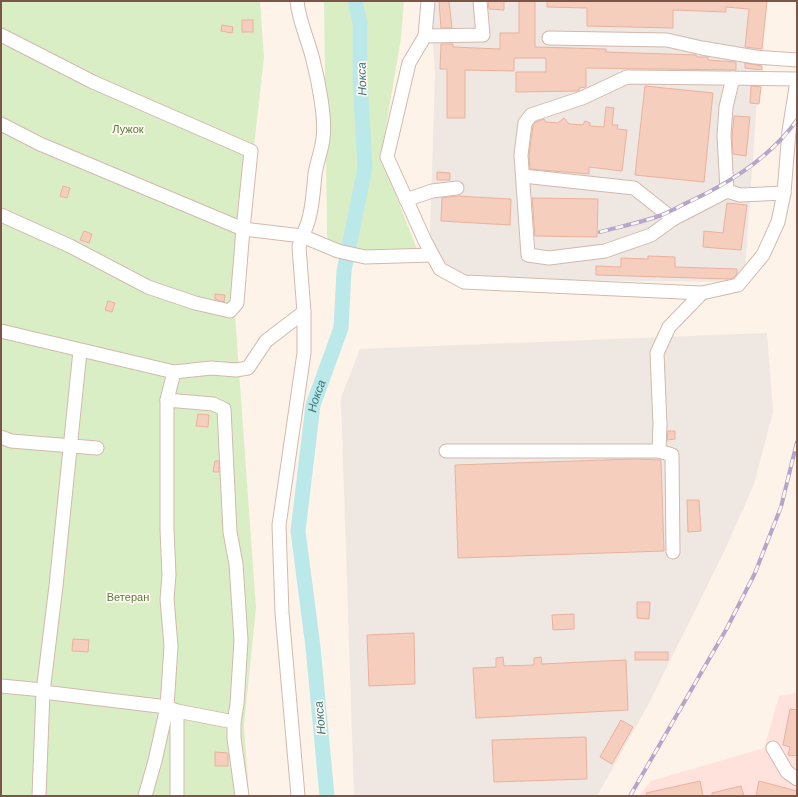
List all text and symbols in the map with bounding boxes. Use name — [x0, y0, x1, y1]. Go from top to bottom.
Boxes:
water label: Нокса — [354, 62, 370, 96]
park label: Лужок — [112, 123, 144, 136]
water label: Нокса — [305, 378, 329, 413]
park label: Ветеран — [107, 591, 149, 604]
water label: Нокса — [312, 700, 328, 735]

